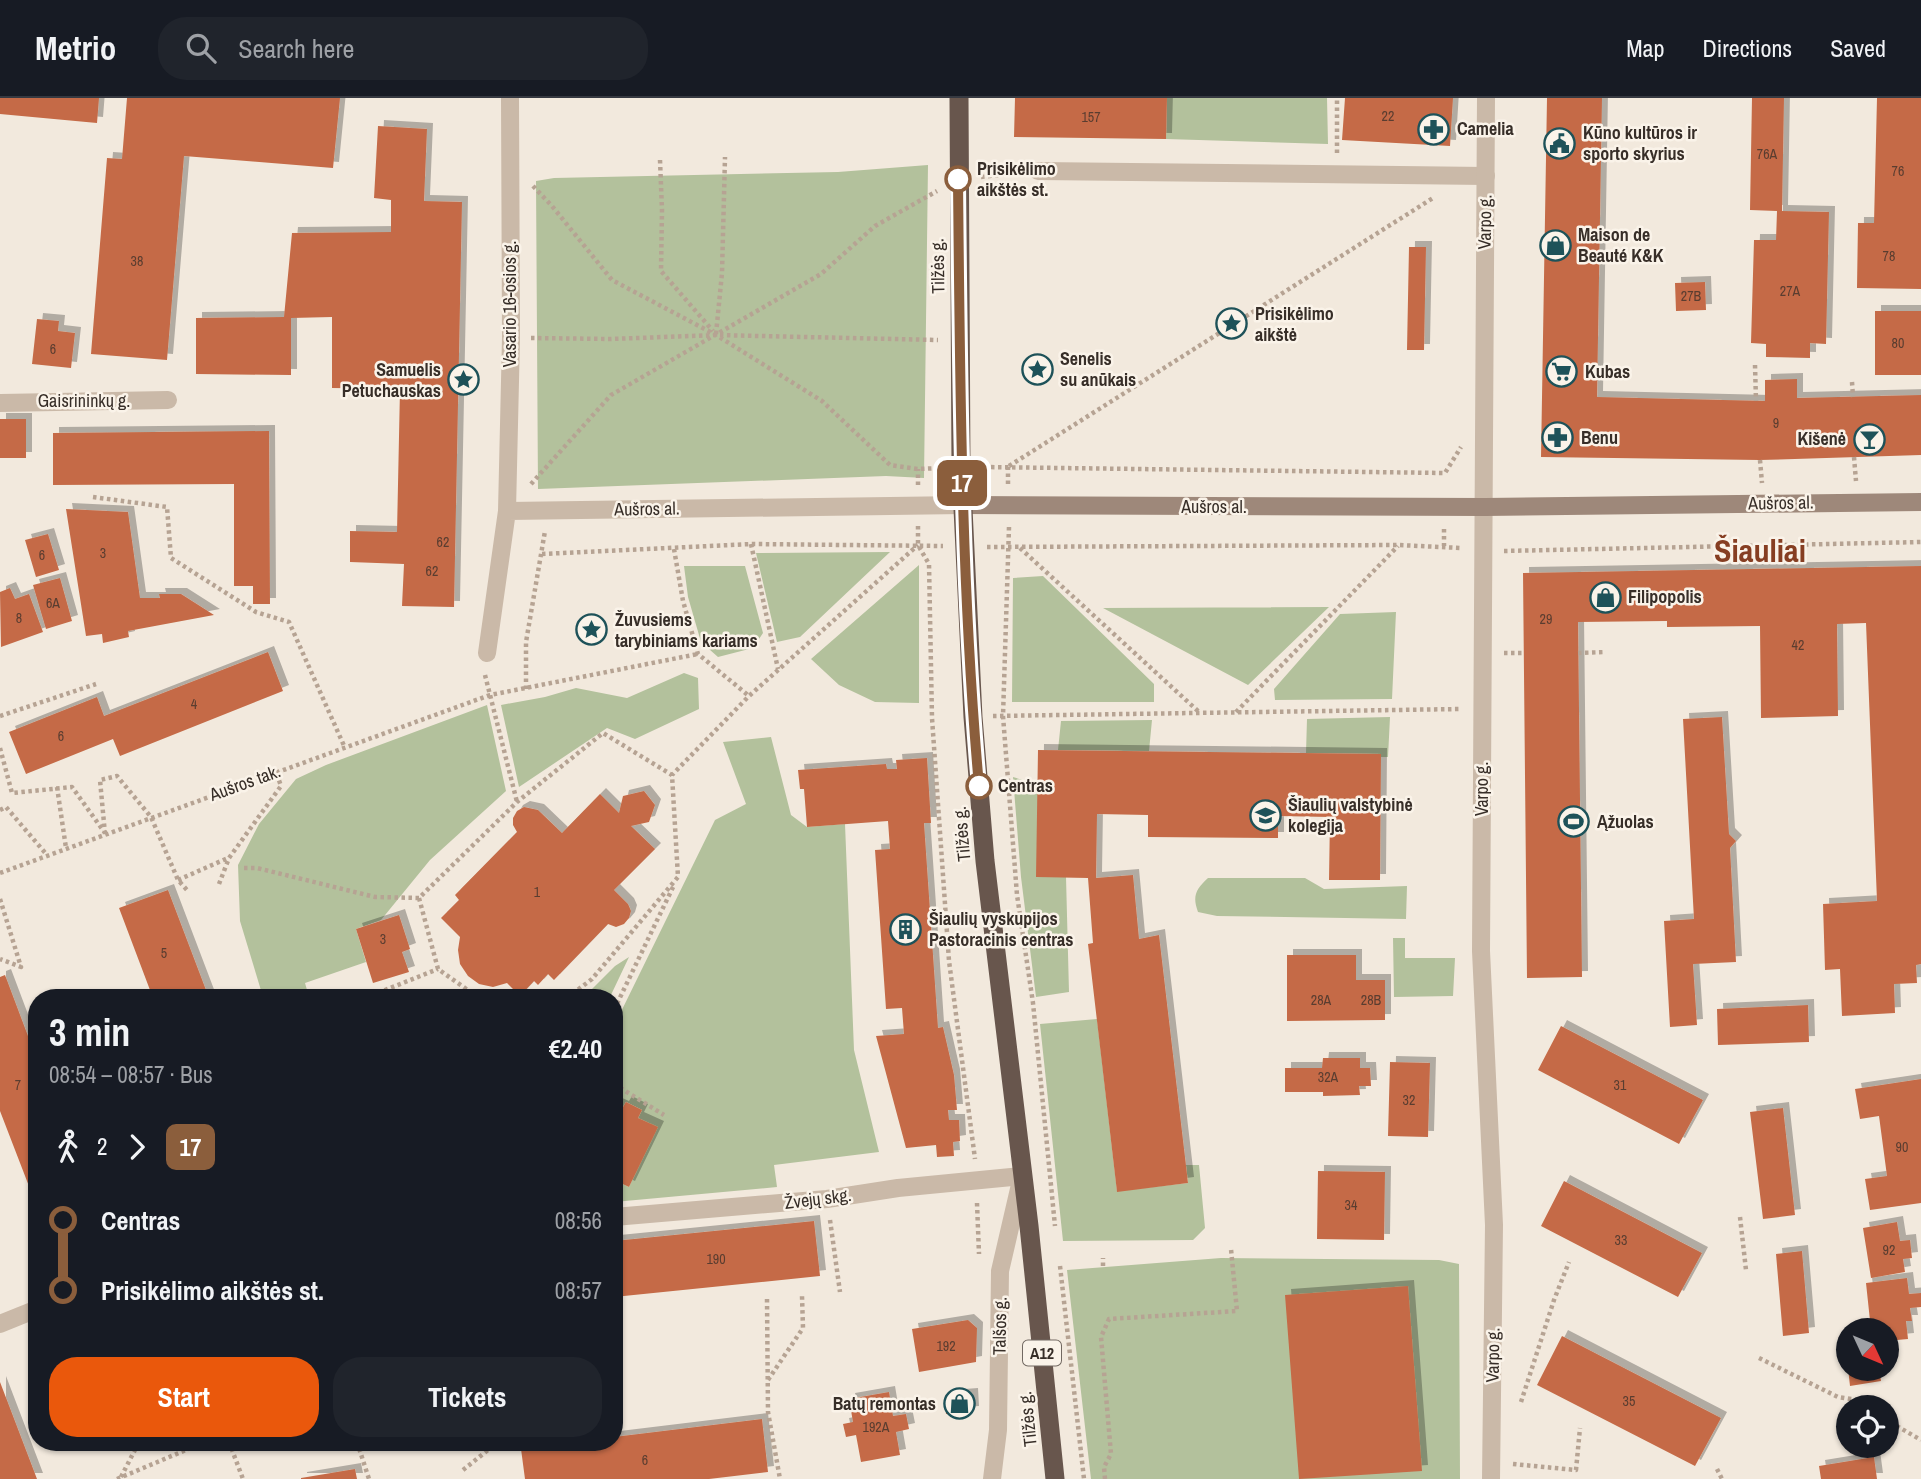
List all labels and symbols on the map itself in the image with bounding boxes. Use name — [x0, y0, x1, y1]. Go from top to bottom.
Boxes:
house number: 22 — [1382, 107, 1394, 125]
house number: 157 — [1081, 108, 1101, 126]
pharmacy icon: Camelia — [1417, 112, 1451, 146]
place label: Camelia — [1457, 116, 1514, 141]
place label: Kūno kultūros ir sporto skyrius — [1583, 120, 1697, 166]
public building icon: Kūno kultūros ir sporto skyrius — [1543, 126, 1577, 160]
house number: 76A — [1757, 145, 1778, 163]
place label: Prisikėlimo aikštės st. — [977, 156, 1056, 202]
house number: 76 — [1892, 162, 1904, 180]
marker: Prisikėlimo aikštės st. — [945, 166, 971, 192]
street label: Varpo g. — [1472, 194, 1497, 250]
place label: Maison de Beauté K&K — [1578, 222, 1664, 268]
shop icon: Maison de Beauté K&K — [1538, 228, 1572, 262]
street label: Tilžės g. — [925, 238, 950, 294]
street label: Vasario 16-osios g. — [497, 241, 522, 367]
house number: 78 — [1883, 247, 1895, 265]
house number: 38 — [131, 252, 143, 270]
house number: 27A — [1780, 282, 1801, 300]
house number: 27B — [1681, 287, 1702, 305]
place label: Prisikėlimo aikštė — [1255, 301, 1334, 347]
place icon: Prisikėlimo aikštė — [1215, 307, 1249, 341]
house number: 80 — [1892, 334, 1904, 352]
house number: 6 — [50, 340, 56, 358]
place label: Senelis su anūkais — [1060, 346, 1136, 392]
place icon: Senelis su anūkais — [1020, 352, 1054, 386]
supermarket icon: Kubas — [1545, 355, 1579, 389]
place label: Samuelis Petuchauskas — [342, 357, 441, 403]
place label: Kubas — [1585, 359, 1630, 384]
place icon: Samuelis Petuchauskas — [447, 363, 481, 397]
street label: Gaisrininkų g. — [38, 388, 130, 413]
house number: 9 — [1773, 414, 1779, 432]
pharmacy icon: Benu — [1541, 421, 1575, 455]
bar icon: Kišenė — [1852, 422, 1886, 456]
place label: Benu — [1581, 425, 1618, 450]
place label: Kišenė — [1798, 426, 1846, 451]
line badge: 17 — [930, 460, 993, 506]
street label: Aušros al. — [1747, 489, 1814, 516]
street label: Aušros al. — [1180, 494, 1247, 519]
street label: Aušros al. — [613, 495, 680, 522]
district label: Šiauliai — [1714, 529, 1806, 572]
house number: 62 — [437, 533, 449, 551]
house number: 3 — [100, 544, 106, 562]
house number: 6 — [39, 546, 45, 564]
house number: 62 — [426, 562, 438, 580]
shop icon: Filipopolis — [1588, 580, 1622, 614]
place label: Filipopolis — [1628, 584, 1702, 609]
house number: 6A — [46, 594, 60, 612]
place label: Žuvusiems tarybiniams kariams — [615, 607, 758, 653]
house number: 8 — [16, 609, 22, 627]
house number: 29 — [1540, 610, 1552, 628]
place icon: Žuvusiems tarybiniams kariams — [575, 613, 609, 647]
house number: 42 — [1792, 636, 1804, 654]
house number: 4 — [191, 695, 198, 713]
house number: 6 — [58, 727, 64, 745]
street label: Aušros tak. — [205, 758, 284, 807]
street label: Varpo g. — [1469, 762, 1494, 816]
marker: Centras — [966, 773, 992, 799]
place label: Centras — [998, 773, 1053, 798]
place label: Šiaulių valstybinė kolegija — [1288, 792, 1413, 838]
school or university icon: Šiaulių valstybinė kolegija — [1248, 798, 1282, 832]
street label: Tilžės g. — [947, 805, 976, 863]
sports icon: Ąžuolas — [1557, 805, 1591, 839]
place label: Ąžuolas — [1597, 809, 1654, 834]
house number: 1 — [534, 883, 541, 901]
place label: Šiaulių vyskupijos Pastoracinis centras — [929, 906, 1073, 952]
building icon: Šiaulių vyskupijos Pastoracinis centras — [889, 912, 923, 946]
house number: 3 — [380, 930, 386, 948]
house number: 5 — [161, 944, 167, 962]
house number: 28A — [1311, 991, 1332, 1009]
house number: 28B — [1361, 991, 1382, 1009]
house number: 32A — [1318, 1068, 1339, 1086]
house number: 7 — [15, 1076, 21, 1094]
house number: 31 — [1614, 1076, 1627, 1094]
house number: 32 — [1403, 1091, 1415, 1109]
house number: 90 — [1896, 1138, 1908, 1156]
street label: Žvejų skg. — [783, 1182, 853, 1215]
house number: 34 — [1345, 1196, 1358, 1214]
house number: 33 — [1615, 1231, 1627, 1249]
house number: 92 — [1883, 1241, 1895, 1259]
house number: 190 — [706, 1250, 726, 1268]
street label: Talšos g. — [986, 1297, 1013, 1355]
north arrow — [1836, 1318, 1899, 1381]
street label: Varpo g. — [1480, 1327, 1505, 1383]
house number: 192 — [936, 1337, 956, 1355]
road number: A12 — [1023, 1340, 1061, 1366]
shop icon: Batų remontas — [942, 1387, 976, 1421]
street label: Tilžės g. — [1012, 1390, 1043, 1448]
place label: Batų remontas — [833, 1391, 936, 1416]
house number: 35 — [1623, 1392, 1635, 1410]
house number: 192A — [863, 1418, 890, 1436]
house number: 6 — [642, 1451, 648, 1469]

